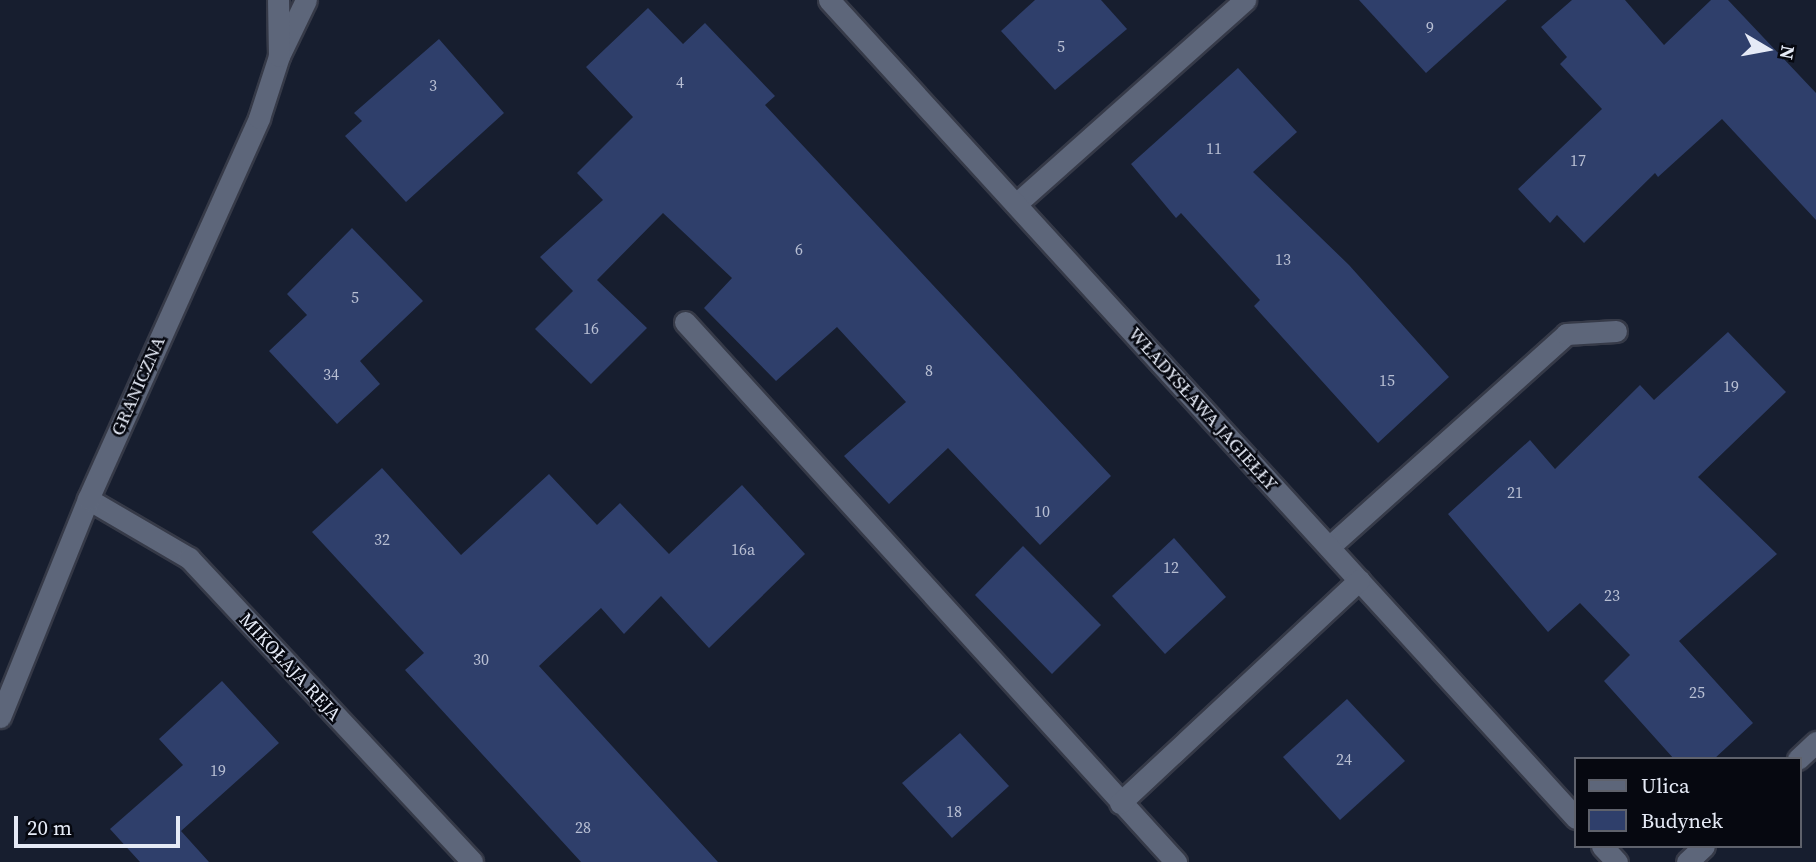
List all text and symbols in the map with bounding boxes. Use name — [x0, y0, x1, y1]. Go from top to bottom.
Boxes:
north arrow — [1732, 14, 1802, 84]
house number: 9 — [1426, 17, 1434, 37]
house number: 5 — [1057, 36, 1065, 56]
text: N — [1774, 44, 1802, 62]
house number: 4 — [676, 72, 684, 92]
house number: 3 — [429, 75, 437, 95]
house number: 11 — [1206, 138, 1222, 158]
house number: 17 — [1570, 150, 1586, 170]
house number: 6 — [795, 239, 803, 259]
house number: 13 — [1275, 249, 1291, 269]
house number: 5 — [351, 287, 359, 307]
house number: 16 — [583, 318, 599, 338]
street label: WŁADYSŁAWA JAGIEŁŁY — [1124, 323, 1282, 495]
street label: GRANICZNA — [106, 333, 170, 439]
house number: 8 — [925, 360, 933, 380]
house number: 34 — [323, 364, 339, 384]
house number: 15 — [1379, 370, 1395, 390]
house number: 19 — [1723, 376, 1739, 396]
house number: 21 — [1507, 482, 1523, 502]
house number: 10 — [1034, 501, 1050, 521]
house number: 32 — [374, 529, 390, 549]
house number: 16a — [731, 539, 755, 559]
house number: 12 — [1163, 557, 1179, 577]
house number: 23 — [1604, 585, 1620, 605]
street label: MIKOŁAJA REJA — [234, 608, 346, 726]
house number: 30 — [473, 649, 489, 669]
house number: 25 — [1689, 682, 1705, 702]
house number: 24 — [1336, 749, 1352, 769]
legend — [1574, 757, 1802, 848]
house number: 19 — [210, 760, 226, 780]
text: Ulica — [1641, 771, 1690, 800]
house number: 18 — [946, 801, 962, 821]
scale bar — [18, 802, 184, 846]
text: Budynek — [1641, 806, 1723, 835]
text: 20 m — [27, 813, 72, 842]
house number: 28 — [575, 817, 591, 837]

